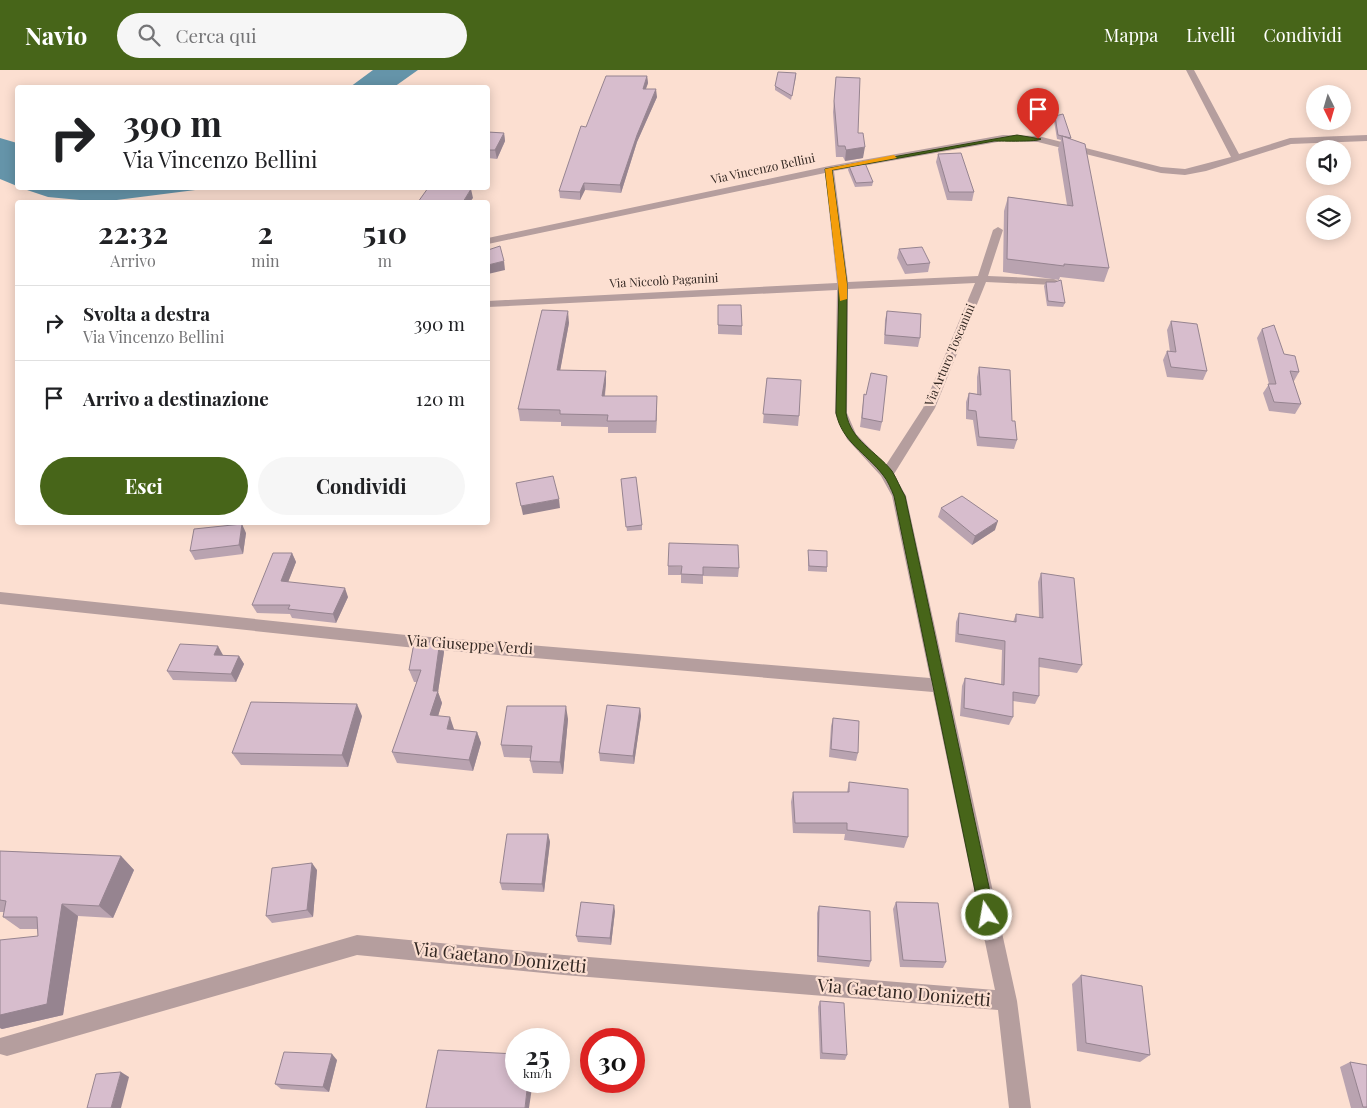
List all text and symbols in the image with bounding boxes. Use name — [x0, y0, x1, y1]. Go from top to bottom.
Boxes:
search box — [117, 13, 467, 58]
text: Navio — [25, 19, 87, 51]
icon: search — [135, 21, 163, 49]
text: Cerca qui — [175, 22, 257, 48]
text: Mappa — [1104, 23, 1158, 47]
text: Livelli — [1186, 23, 1235, 47]
text: Condividi — [1263, 23, 1342, 47]
north arrow — [1306, 85, 1351, 130]
map controls — [1306, 85, 1351, 240]
pin — [1017, 88, 1059, 139]
icon: arrive — [1024, 95, 1052, 123]
text: 390 m — [123, 99, 222, 146]
icon: right — [40, 105, 105, 170]
button: sound — [1306, 140, 1351, 185]
text: Via Vincenzo Bellini — [123, 144, 317, 174]
street label: Via Vincenzo Bellini — [708, 149, 817, 187]
button: layers — [1306, 195, 1351, 240]
text: 22:32 — [98, 212, 168, 252]
text: 2 — [258, 212, 273, 252]
text: 510 — [363, 212, 407, 252]
text: Arrivo — [110, 250, 156, 271]
text: min — [251, 250, 280, 271]
text: m — [378, 250, 392, 271]
street label: Via Niccolò Paganini — [608, 269, 719, 291]
text: Svolta a destra — [83, 300, 210, 326]
street label: Via Arturo Toscanini — [920, 301, 978, 409]
icon: right — [40, 309, 68, 337]
text: 390 m — [414, 310, 465, 336]
text: Via Vincenzo Bellini — [83, 326, 224, 347]
icon: arrive — [40, 384, 68, 412]
text: Arrivo a destinazione — [83, 385, 269, 411]
text: 120 m — [416, 385, 465, 411]
button: Esci — [40, 457, 248, 515]
button: Condividi — [258, 457, 465, 515]
street label: Via Giuseppe Verdi — [405, 630, 534, 658]
position arrow — [960, 888, 1012, 940]
street label: Via Gaetano Donizetti — [411, 936, 588, 978]
street label: Via Gaetano Donizetti — [815, 972, 992, 1012]
speed limit sign: 30 — [580, 1028, 645, 1093]
text: 25 — [525, 1038, 550, 1071]
text: km/h — [523, 1065, 552, 1081]

